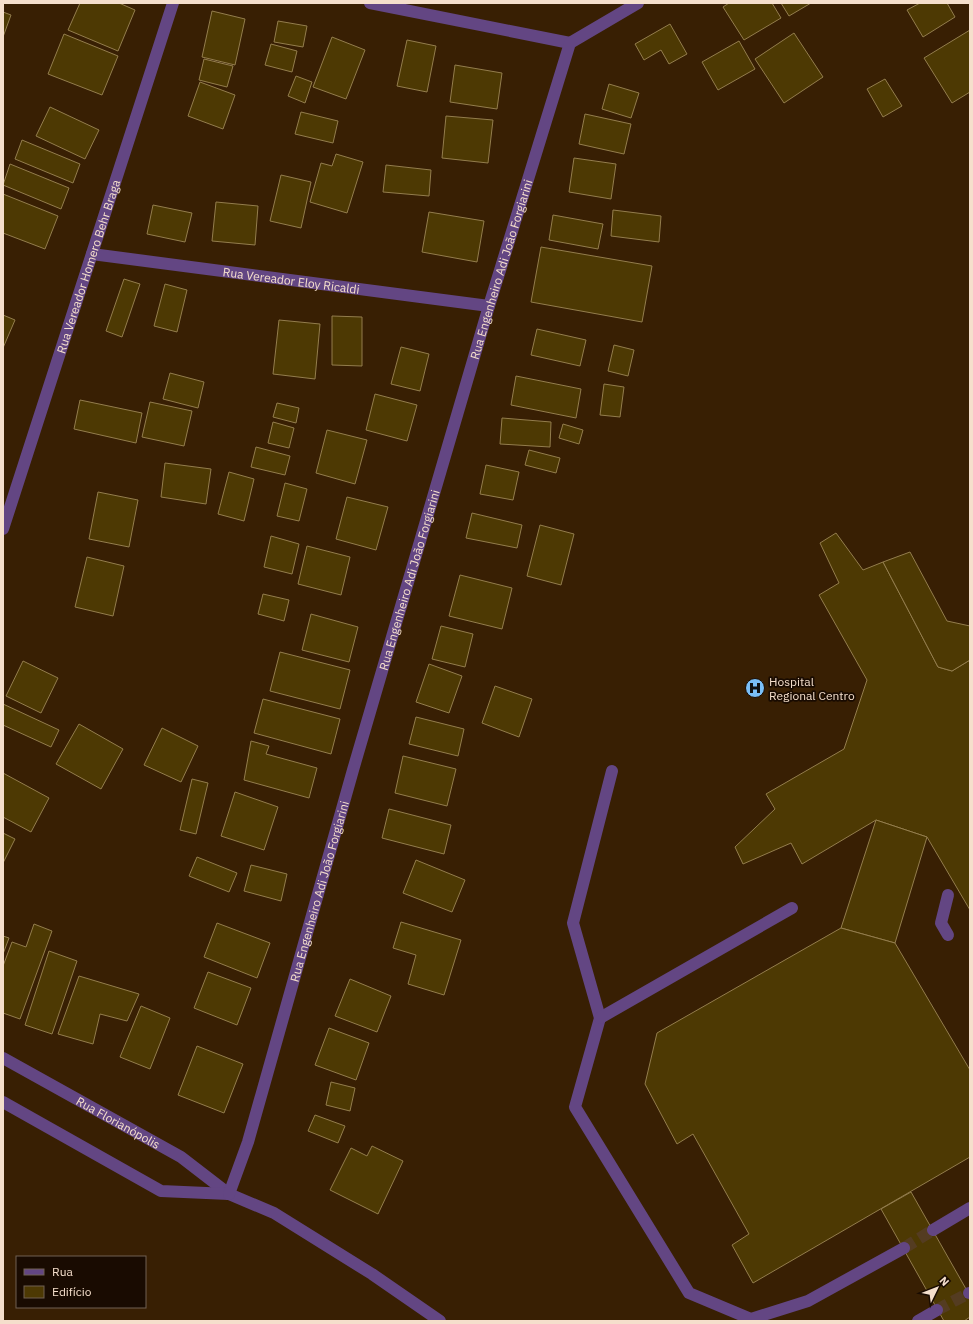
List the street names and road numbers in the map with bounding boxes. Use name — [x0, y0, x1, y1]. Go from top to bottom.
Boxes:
street label: Rua Vereador Homero Behr Braga — [53, 177, 123, 355]
street label: Rua Engenheiro Adi João Forgiarini — [466, 177, 535, 361]
street label: Rua Vereador Eloy Ricaldi — [222, 264, 361, 296]
street label: Rua Engenheiro Adi João Forgiarini — [375, 488, 442, 672]
street label: Rua Engenheiro Adi João Forgiarini — [286, 799, 351, 983]
street label: Rua Florianópolis — [74, 1093, 163, 1152]

